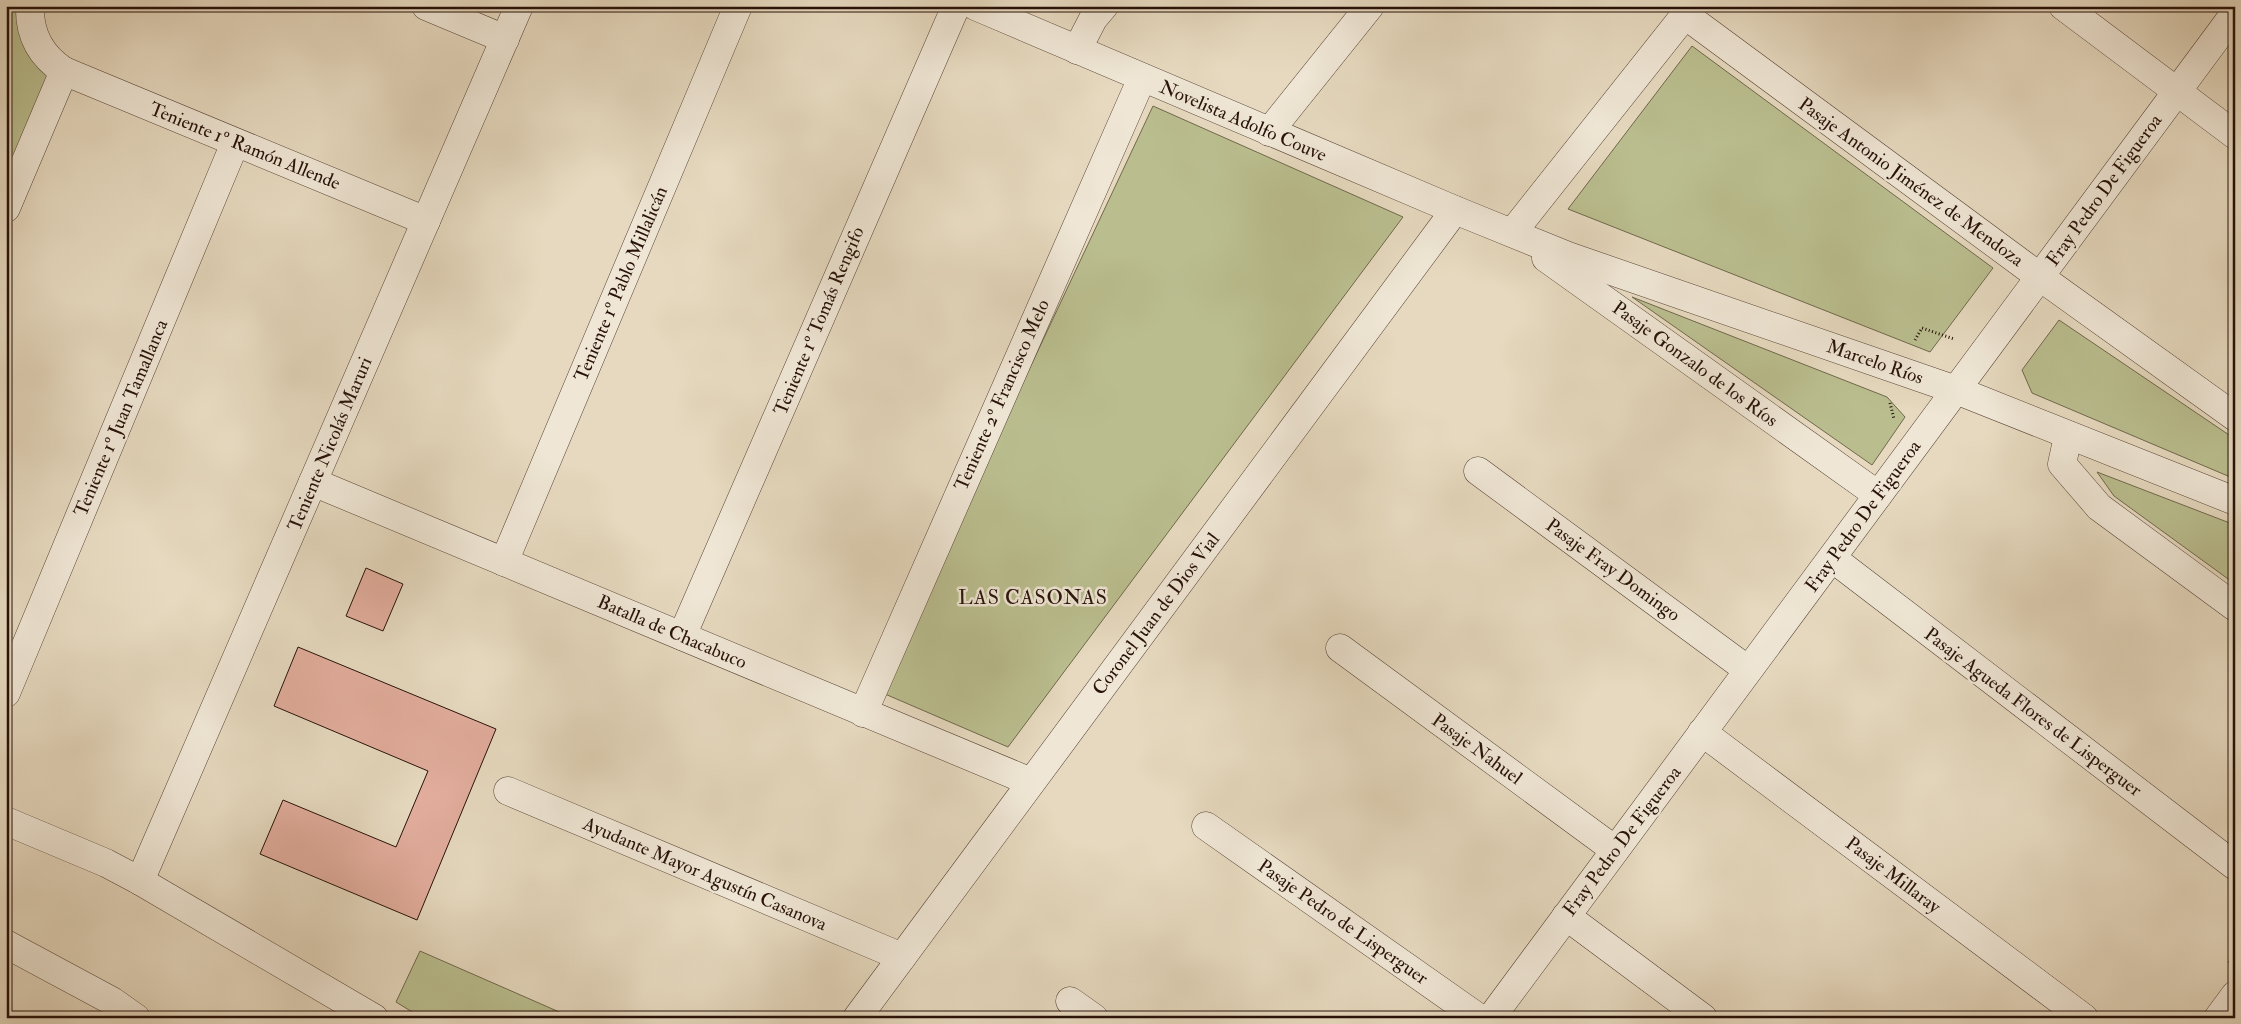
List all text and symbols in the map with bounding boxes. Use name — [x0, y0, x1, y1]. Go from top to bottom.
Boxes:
street label: Novelista Adolfo Couve — [1156, 75, 1330, 167]
street label: Pasaje Antonio Jiménez de Mendoza — [1794, 92, 2029, 272]
street label: Teniente 1º Ramón Allende — [146, 97, 344, 195]
street label: Fray Pedro De Figueroa — [2041, 109, 2167, 271]
street label: Teniente 1º Pablo Millalicán — [569, 183, 673, 385]
street label: Teniente 1º Tomás Rengifo — [768, 223, 870, 419]
street label: Teniente 2º Francisco Melo — [949, 296, 1055, 494]
street label: Pasaje Gonzalo de los Ríos — [1607, 296, 1783, 432]
street label: Teniente 1º Juan Tamallanca — [69, 316, 174, 520]
street label: Marcelo Ríos — [1823, 334, 1927, 390]
street label: Teniente Nicolás Maruri — [282, 353, 378, 535]
street label: Fray Pedro De Figueroa — [1800, 435, 1926, 597]
street label: Pasaje Fray Domingo — [1541, 513, 1685, 627]
street label: Coronel Juan de Dios Vial — [1087, 528, 1225, 700]
district label: LAS CASONAS — [958, 585, 1108, 610]
street label: Batalla de Chacabuco — [594, 590, 750, 674]
street label: Pasaje Agueda Flores de Lisperguer — [1919, 622, 2147, 803]
street label: Pasaje Nahuel — [1427, 708, 1527, 790]
street label: Fray Pedro De Figueroa — [1558, 761, 1686, 921]
street label: Ayudante Mayor Agustín Casanova — [578, 811, 831, 936]
street label: Pasaje Millaray — [1841, 831, 1946, 919]
street label: Pasaje Pedro de Lisperguer — [1253, 854, 1433, 991]

